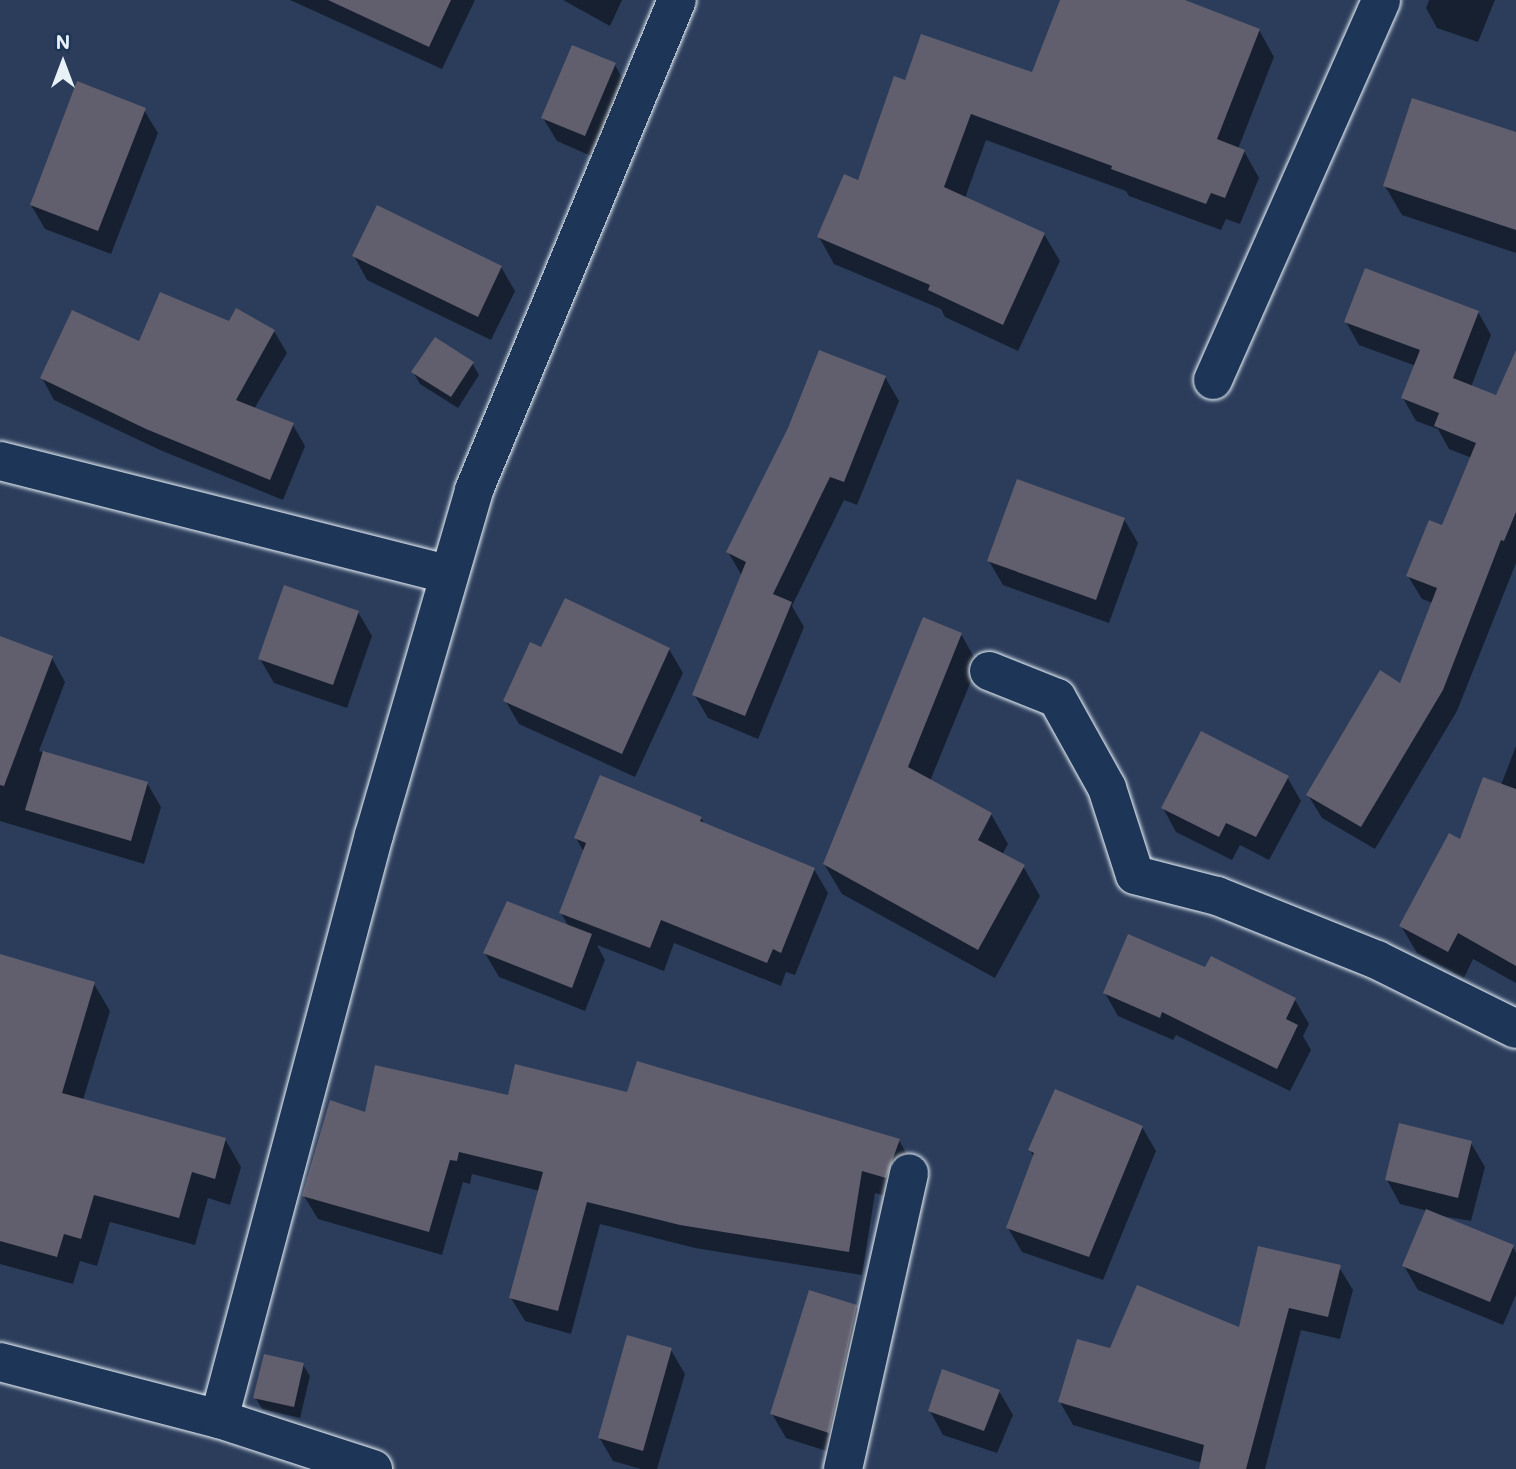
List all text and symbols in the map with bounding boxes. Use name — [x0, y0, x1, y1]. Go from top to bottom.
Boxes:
north arrow — [28, 28, 98, 98]
text: N — [56, 29, 70, 54]

